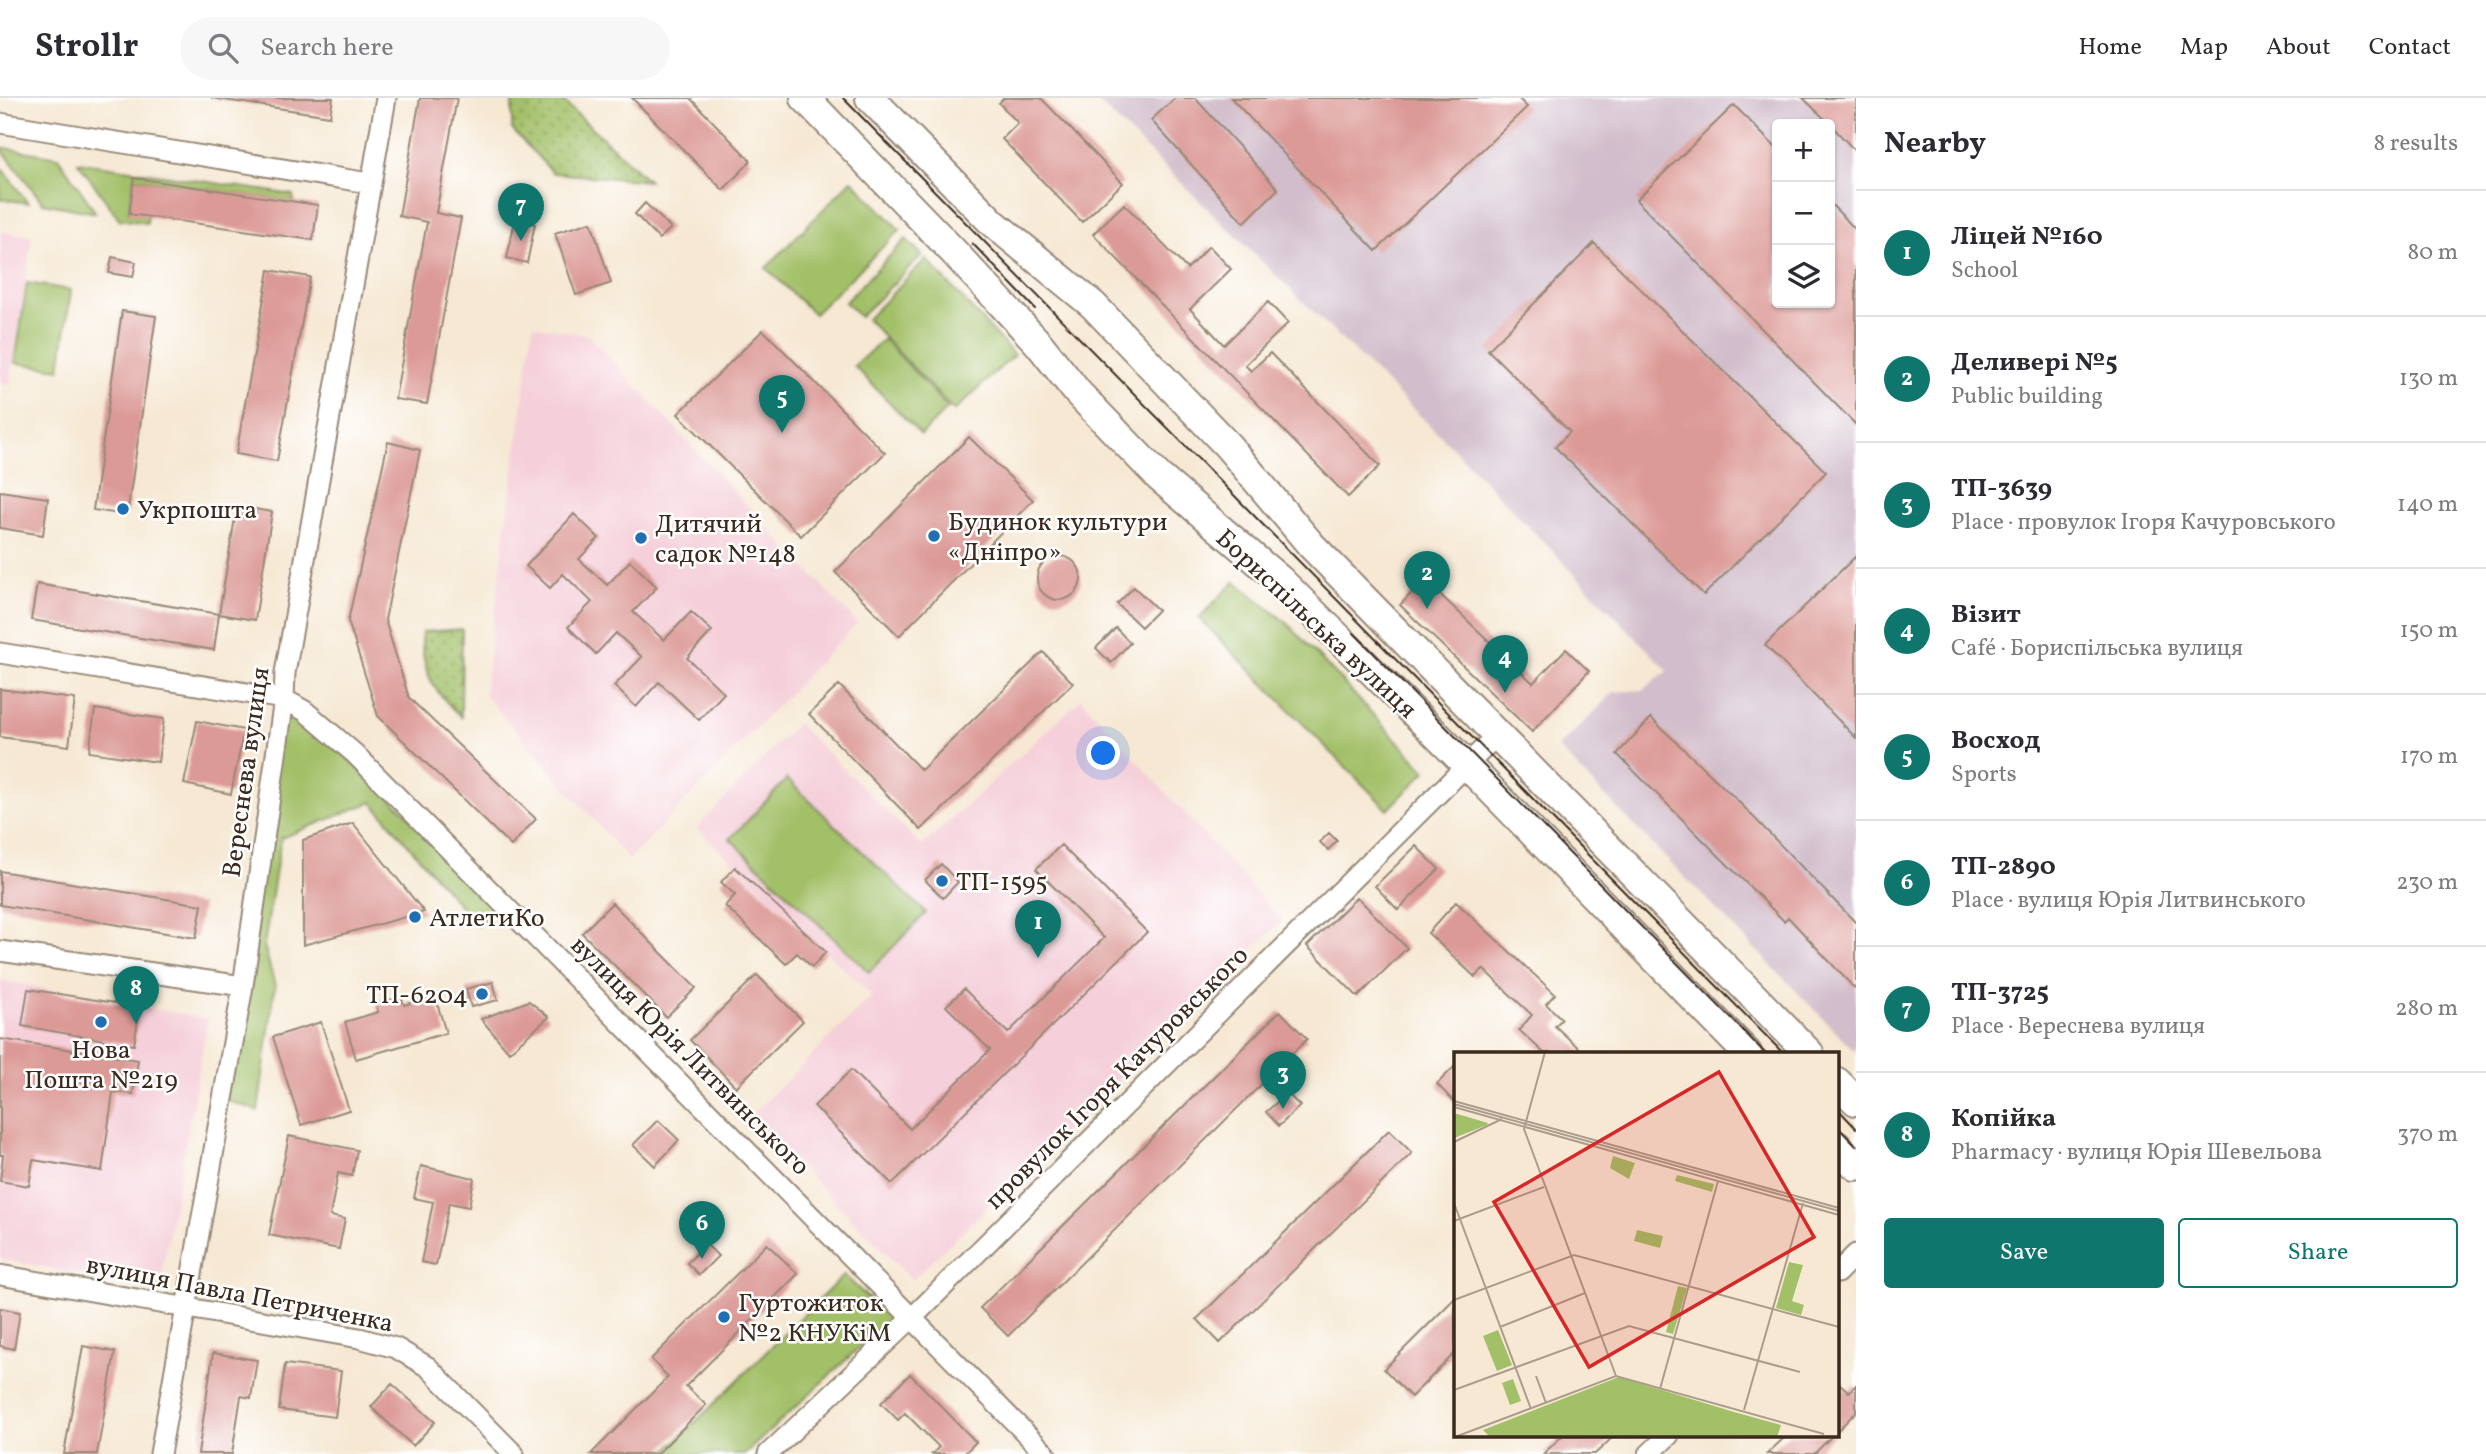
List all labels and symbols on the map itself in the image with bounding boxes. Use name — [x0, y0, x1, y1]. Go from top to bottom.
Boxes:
pin: 7 — [498, 183, 544, 241]
pin: 5 — [759, 375, 805, 433]
place label: Укрпошта — [137, 493, 257, 529]
marker: Укрпошта — [115, 501, 131, 517]
place label: Будинок культури «Дніпро» — [948, 505, 1168, 571]
place label: Дитячий садок №148 — [655, 507, 796, 573]
street label: Бориспільська вулиця — [1207, 521, 1424, 727]
marker: Будинок культури «Дніпро» — [926, 528, 942, 544]
marker: Дитячий садок №148 — [633, 530, 649, 546]
pin: 2 — [1404, 551, 1450, 609]
pin: 4 — [1482, 635, 1528, 693]
street label: Вереснева вулиця — [214, 665, 280, 880]
your location — [1086, 736, 1120, 770]
place label: ТП-1595 — [956, 865, 1048, 901]
marker: ТП-1595 — [934, 873, 950, 889]
pin: 1 — [1015, 900, 1061, 958]
place label: АтлетиКо — [429, 901, 545, 937]
marker: АтлетиКо — [407, 909, 423, 925]
street label: вулиця Юрія Литвинського — [562, 929, 817, 1184]
street label: провулок Ігоря Качуровського — [978, 939, 1257, 1218]
pin: 8 — [113, 966, 159, 1024]
place label: ТП-6204 — [366, 978, 468, 1014]
marker: ТП-6204 — [474, 986, 490, 1002]
marker: Нова Пошта №219 — [93, 1014, 109, 1030]
place label: Нова Пошта №219 — [24, 1033, 178, 1099]
pin: 3 — [1260, 1051, 1306, 1109]
inset map — [1454, 1052, 1839, 1436]
pin: 6 — [679, 1201, 725, 1259]
street label: вулиця Павла Петриченка — [83, 1248, 396, 1342]
place label: Гуртожиток №2 КНУКіМ — [738, 1286, 891, 1352]
marker: Гуртожиток №2 КНУКіМ — [716, 1309, 732, 1325]

